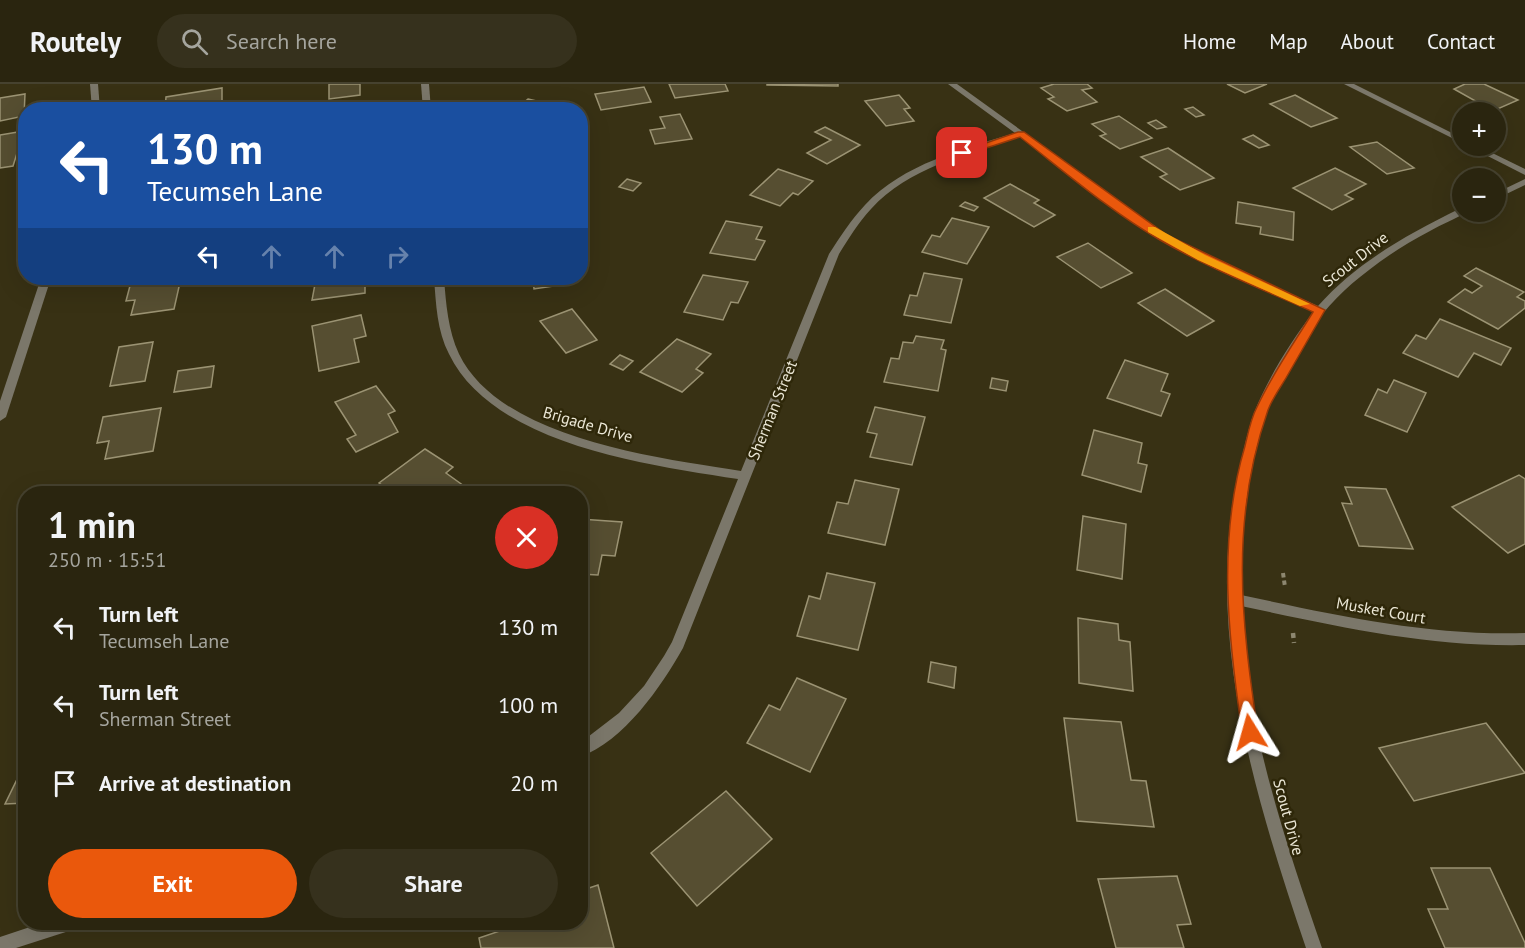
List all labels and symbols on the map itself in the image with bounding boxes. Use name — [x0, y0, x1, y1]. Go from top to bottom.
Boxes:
pin — [936, 127, 987, 178]
street label: Scout Drive — [1318, 227, 1392, 291]
street label: Sherman Street — [743, 357, 801, 463]
street label: Brigade Drive — [541, 402, 635, 446]
street label: Musket Court — [1335, 592, 1428, 628]
position arrow — [1218, 700, 1282, 764]
street label: Scout Drive — [1269, 777, 1309, 857]

